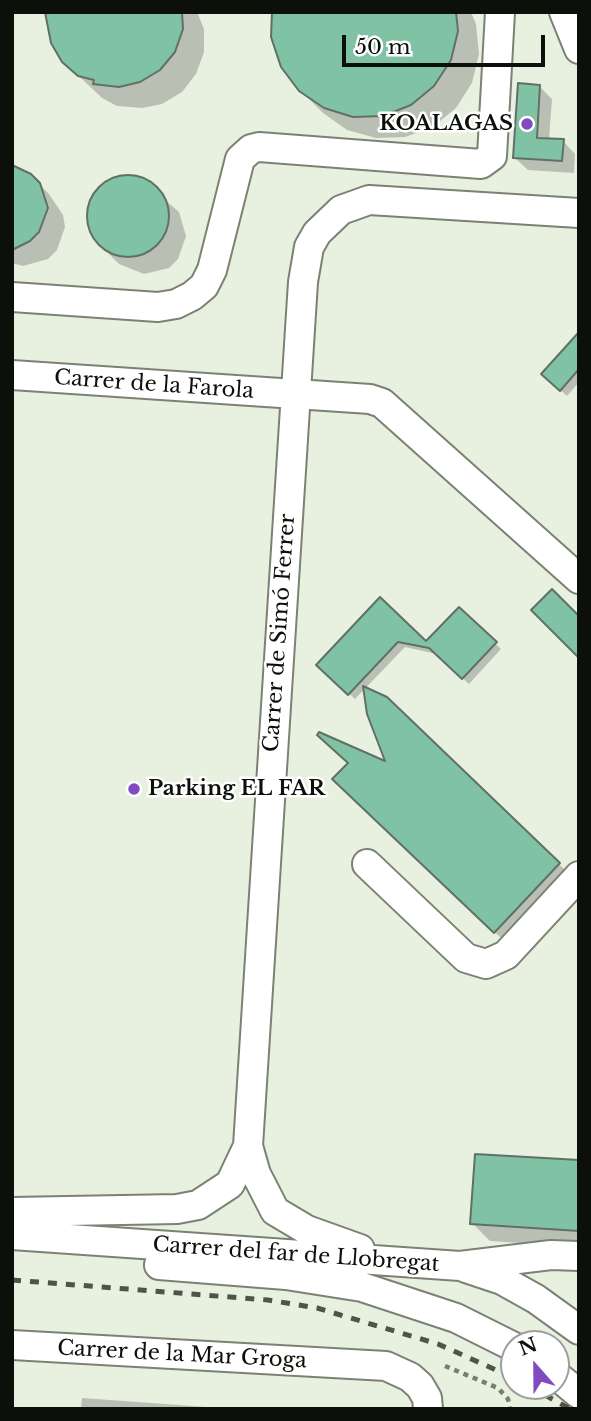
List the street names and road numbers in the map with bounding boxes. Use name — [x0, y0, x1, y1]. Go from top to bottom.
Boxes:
street label: Carrer de la Farola — [53, 365, 255, 405]
street label: Carrer de Simó Ferrer — [259, 513, 301, 753]
street label: Carrer del far de Llobregat — [152, 1232, 440, 1278]
street label: Carrer de la Mar Groga — [57, 1336, 307, 1374]

